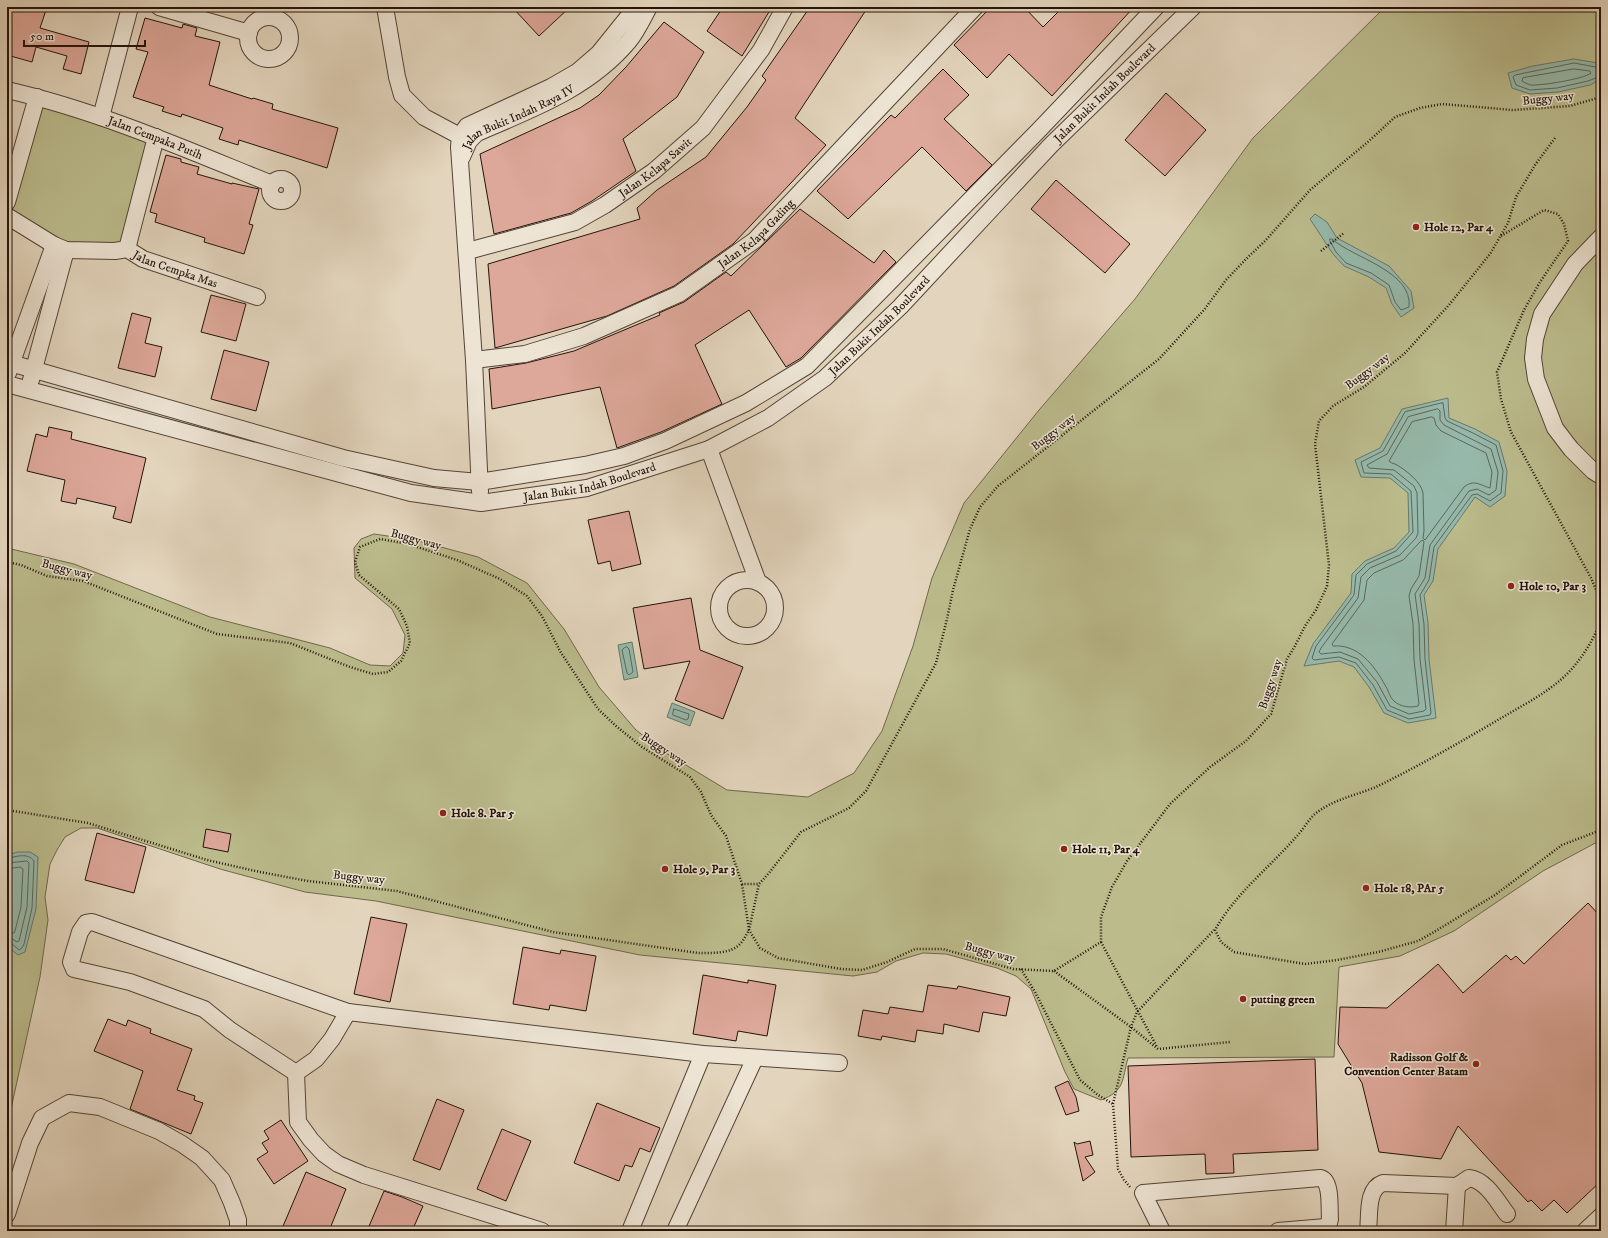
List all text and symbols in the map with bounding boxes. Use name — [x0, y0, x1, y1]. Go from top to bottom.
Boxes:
scale bar — [24, 22, 145, 48]
text: 50 m — [30, 29, 54, 44]
street label: Jalan Bukit Indah Boulevard — [1050, 41, 1159, 147]
street label: Jalan Bukit Indah Raya IV — [459, 82, 578, 153]
street label: Buggy way — [1521, 88, 1575, 109]
street label: Jalan Cempaka Putih — [105, 113, 205, 163]
street label: Jalan Kelapa Sawit — [615, 134, 695, 202]
street label: Jalan Kelapa Gading — [714, 196, 798, 273]
place label: Hole 12, Par 4 — [1424, 220, 1494, 235]
marker: Hole 12, Par 4 — [1411, 222, 1421, 232]
street label: Jalan Cempka Mas — [129, 247, 219, 291]
street label: Jalan Bukit Indah Boulevard — [825, 273, 933, 379]
street label: Buggy way — [1342, 350, 1393, 393]
street label: Buggy way — [1028, 410, 1079, 454]
street label: Jalan Bukit Indah Boulevard — [522, 459, 658, 505]
street label: Buggy way — [389, 526, 443, 554]
street label: Buggy way — [40, 556, 94, 583]
place label: Hole 10, Par 3 — [1519, 579, 1587, 594]
marker: Hole 10, Par 3 — [1506, 581, 1516, 591]
street label: Buggy way — [1255, 657, 1286, 711]
street label: Buggy way — [638, 729, 690, 770]
place label: Hole 8. Par 5 — [451, 806, 514, 821]
marker: Hole 8. Par 5 — [438, 808, 448, 818]
place label: Hole 11, Par 4 — [1072, 842, 1141, 857]
marker: Hole 11, Par 4 — [1059, 844, 1069, 854]
place label: Hole 9, Par 3 — [673, 862, 736, 877]
marker: Hole 9, Par 3 — [660, 864, 670, 874]
street label: Buggy way — [332, 867, 386, 888]
place label: Hole 18, PAr 5 — [1374, 881, 1444, 896]
marker: Hole 18, PAr 5 — [1361, 883, 1371, 893]
street label: Buggy way — [963, 939, 1017, 967]
place label: putting green — [1250, 992, 1316, 1007]
marker: putting green — [1238, 994, 1248, 1004]
place label: Radisson Golf & Convention Center Batam — [1344, 1050, 1469, 1079]
marker: Radisson Golf & Convention Center Batam — [1471, 1059, 1481, 1069]

